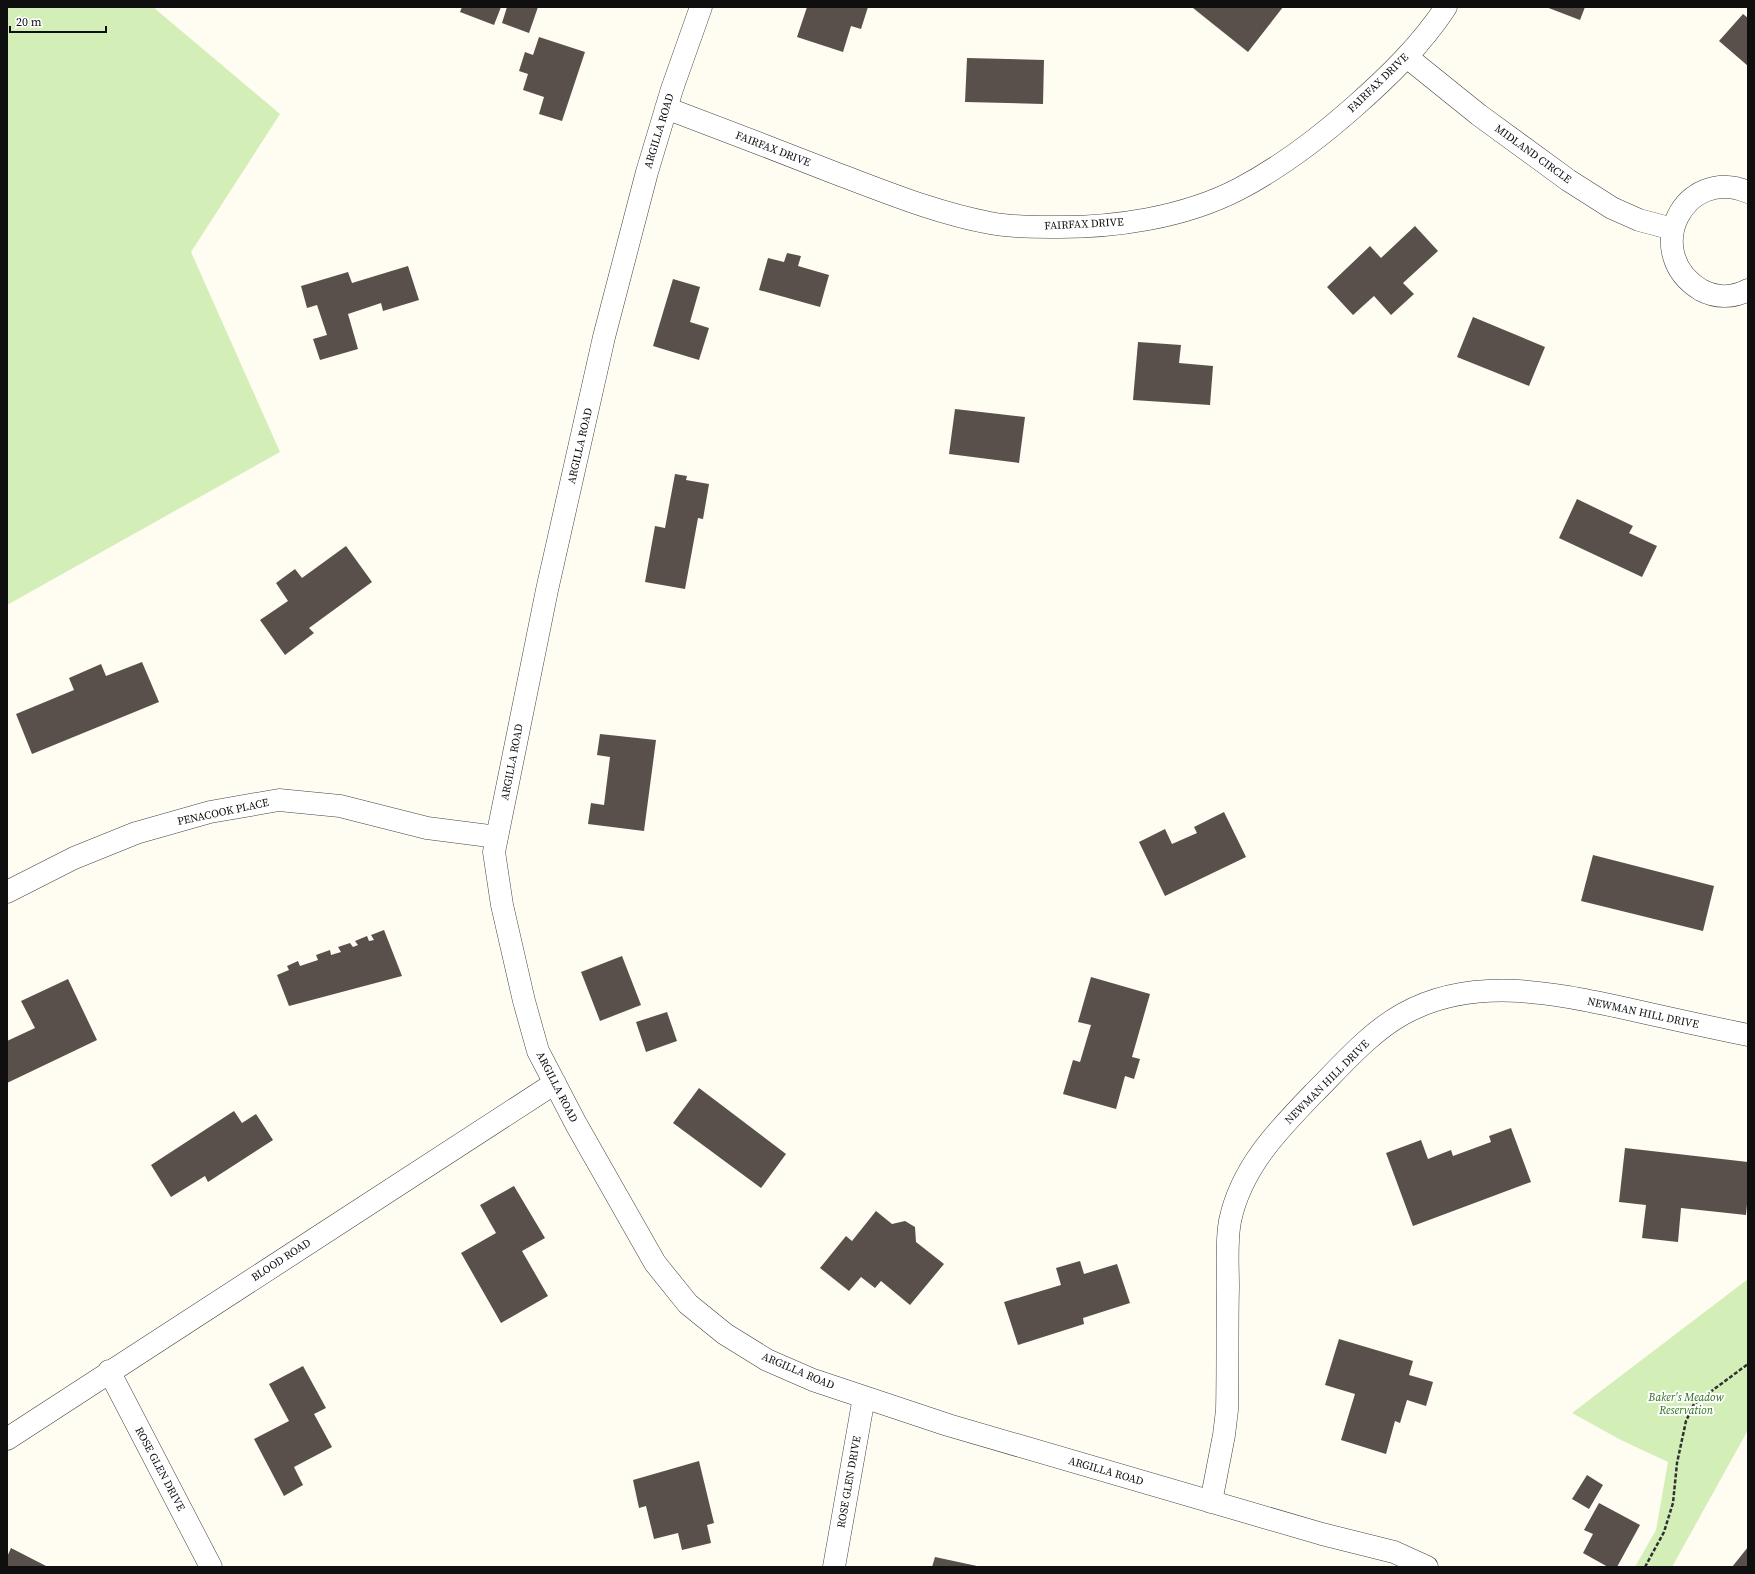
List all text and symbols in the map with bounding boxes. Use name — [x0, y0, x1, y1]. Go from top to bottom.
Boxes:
scale bar — [10, 8, 106, 34]
text: 20 m — [16, 14, 42, 30]
street label: FAIRFAX DRIVE — [1344, 50, 1412, 116]
street label: ARGILLA ROAD — [640, 91, 678, 170]
street label: MIDLAND CIRCLE — [1492, 121, 1575, 187]
street label: FAIRFAX DRIVE — [733, 128, 813, 170]
street label: FAIRFAX DRIVE — [1044, 214, 1124, 234]
street label: ARGILLA ROAD — [564, 406, 596, 486]
street label: ARGILLA ROAD — [497, 722, 527, 802]
street label: PENACOOK PLACE — [176, 795, 270, 829]
street label: NEWMAN HILL DRIVE — [1586, 994, 1701, 1032]
street label: NEWMAN HILL DRIVE — [1282, 1036, 1373, 1127]
street label: ARGILLA ROAD — [533, 1049, 581, 1125]
street label: BLOOD ROAD — [248, 1235, 314, 1285]
street label: ARGILLA ROAD — [759, 1349, 837, 1393]
park label: Baker's Meadow Reservation — [1648, 1390, 1724, 1418]
street label: ROSE GLEN DRIVE — [131, 1424, 189, 1514]
street label: ROSE GLEN DRIVE — [834, 1434, 865, 1529]
street label: ARGILLA ROAD — [1067, 1453, 1146, 1489]

